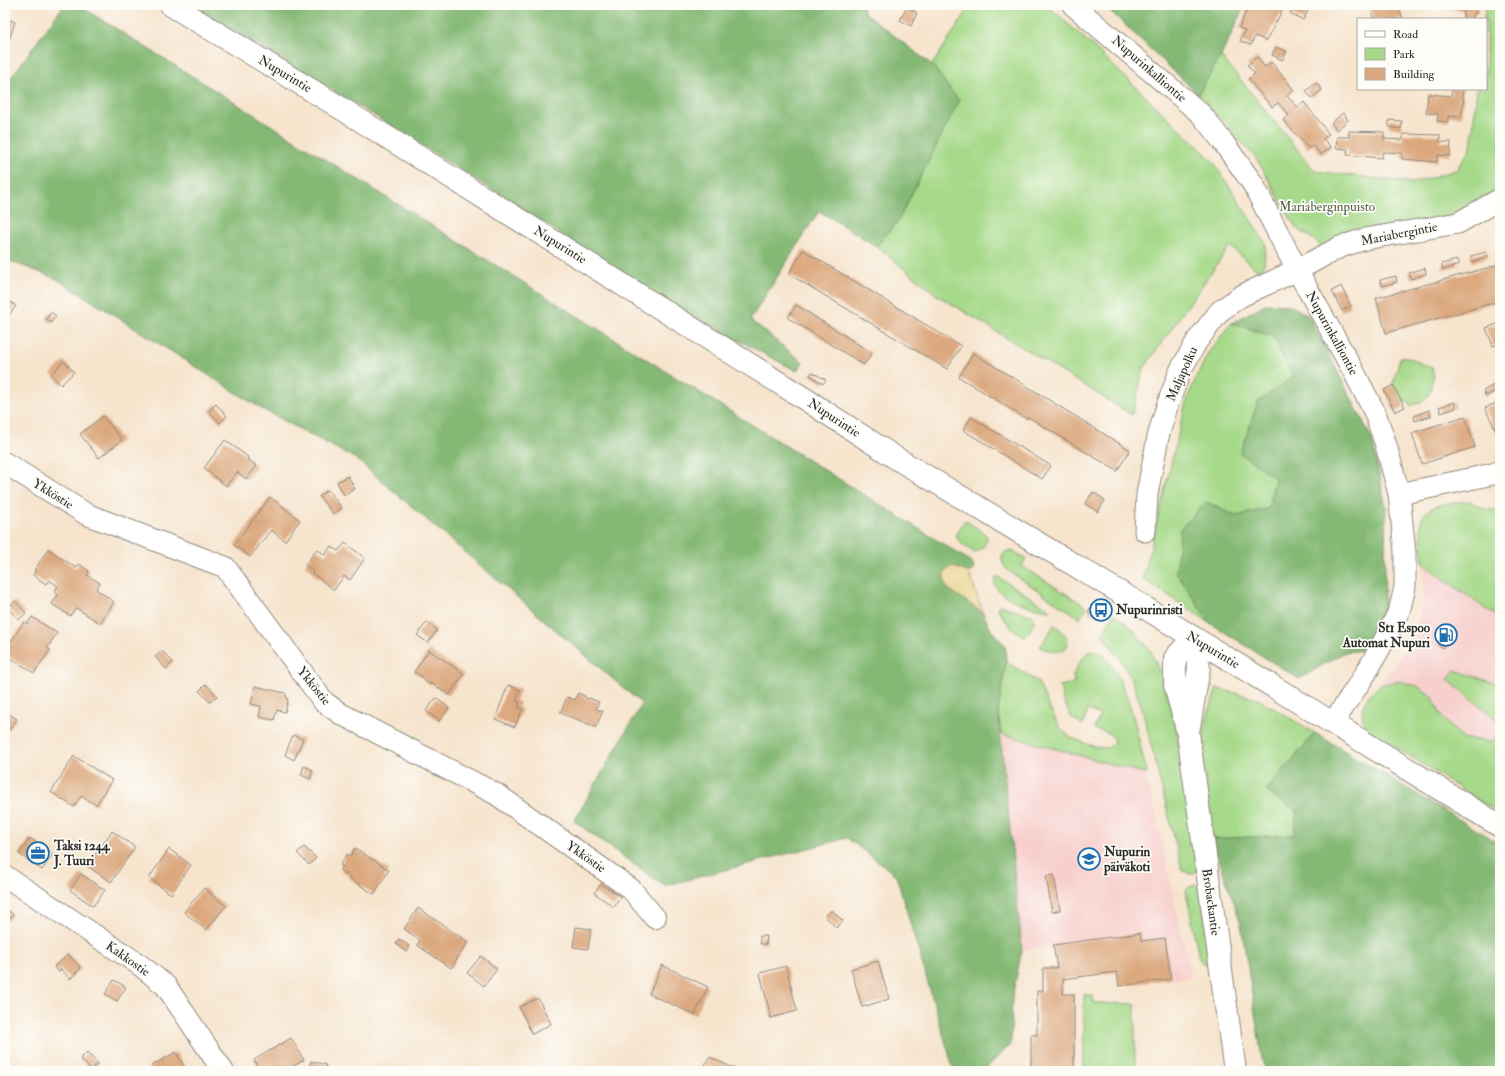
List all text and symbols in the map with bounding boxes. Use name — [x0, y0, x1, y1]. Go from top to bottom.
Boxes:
legend — [1357, 18, 1487, 90]
text: Road — [1393, 27, 1418, 42]
street label: Nupurinkalliontie — [1108, 32, 1190, 107]
text: Park — [1393, 47, 1415, 62]
street label: Nupurintie — [255, 52, 315, 97]
text: Building — [1393, 67, 1436, 82]
park label: Mariaberginpuisto — [1279, 199, 1375, 216]
street label: Mariabergintie — [1359, 219, 1439, 249]
street label: Nupurintie — [530, 223, 590, 269]
street label: Nupurinkalliontie — [1301, 288, 1362, 379]
street label: Maljapolku — [1163, 344, 1202, 404]
street label: Nupurintie — [804, 395, 864, 442]
street label: Ykköstie — [30, 475, 77, 513]
bus stop icon: Nupurinristi — [1088, 597, 1114, 623]
place label: Nupurinristi — [1115, 602, 1183, 619]
place label: St1 Espoo Automat Nupuri — [1342, 620, 1431, 652]
fuel station icon: St1 Espoo Automat Nupuri — [1433, 622, 1459, 648]
street label: Nupurintie — [1183, 628, 1243, 673]
street label: Ykköstie — [294, 664, 335, 709]
place label: Taksi 1244 J. Tuuri — [53, 838, 111, 870]
street label: Ykköstie — [563, 838, 609, 877]
office icon: Taksi 1244 J. Tuuri — [25, 840, 51, 866]
place label: Nupurin päiväkoti — [1103, 844, 1151, 876]
school or university icon: Nupurin päiväkoti — [1076, 846, 1102, 872]
street label: Brobackantie — [1198, 867, 1224, 937]
street label: Kakkostie — [103, 938, 154, 980]

